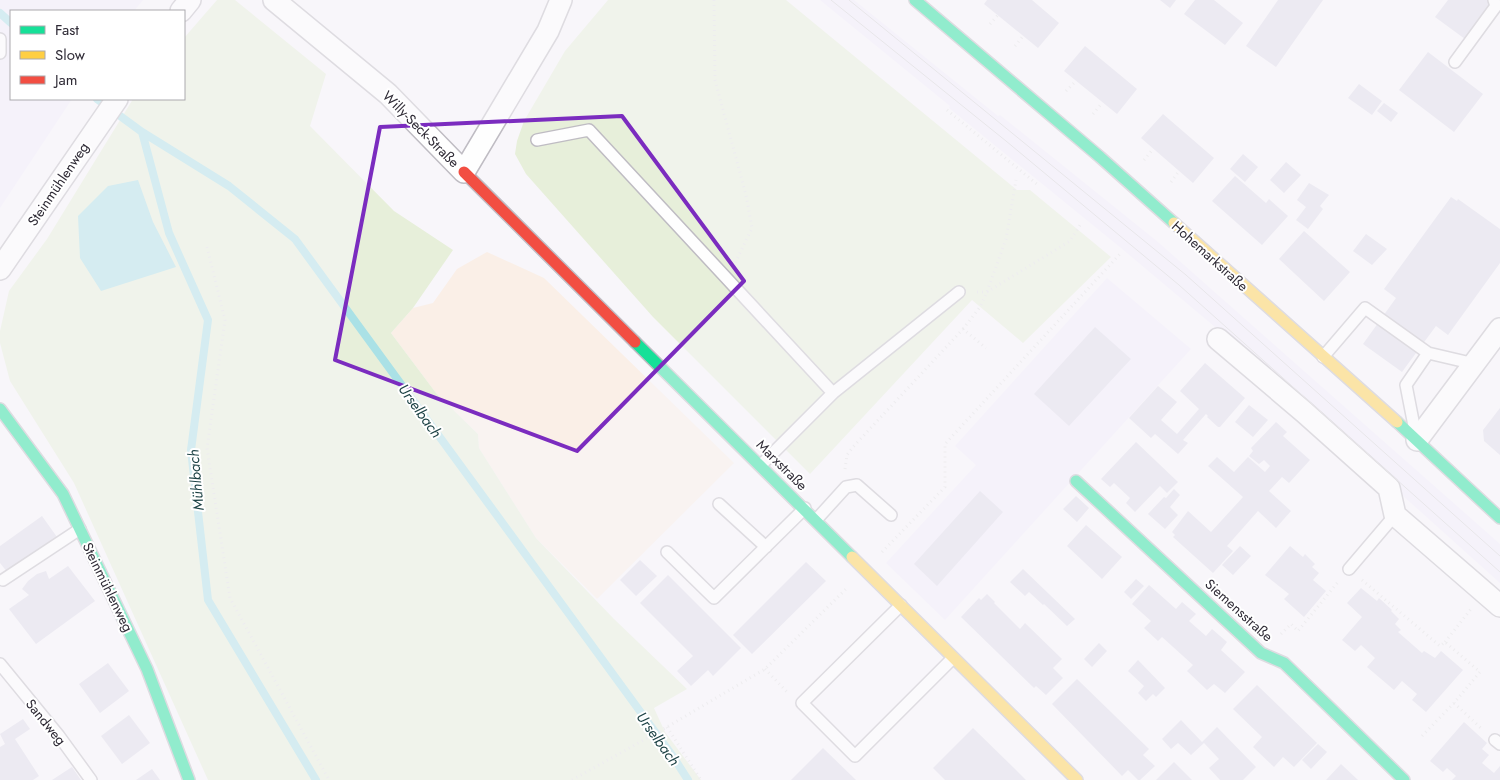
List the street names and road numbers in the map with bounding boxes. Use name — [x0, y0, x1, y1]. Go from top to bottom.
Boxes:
street label: Willy-Seck-Straße — [378, 86, 464, 172]
street label: Steinmühlenweg — [23, 138, 93, 230]
street label: Hohemarkstraße — [1167, 216, 1253, 296]
street label: Marxstraße — [752, 435, 812, 495]
street label: Steinmühlenweg — [78, 539, 138, 635]
street label: Siemensstraße — [1201, 574, 1277, 646]
street label: Sandweg — [21, 695, 71, 749]

